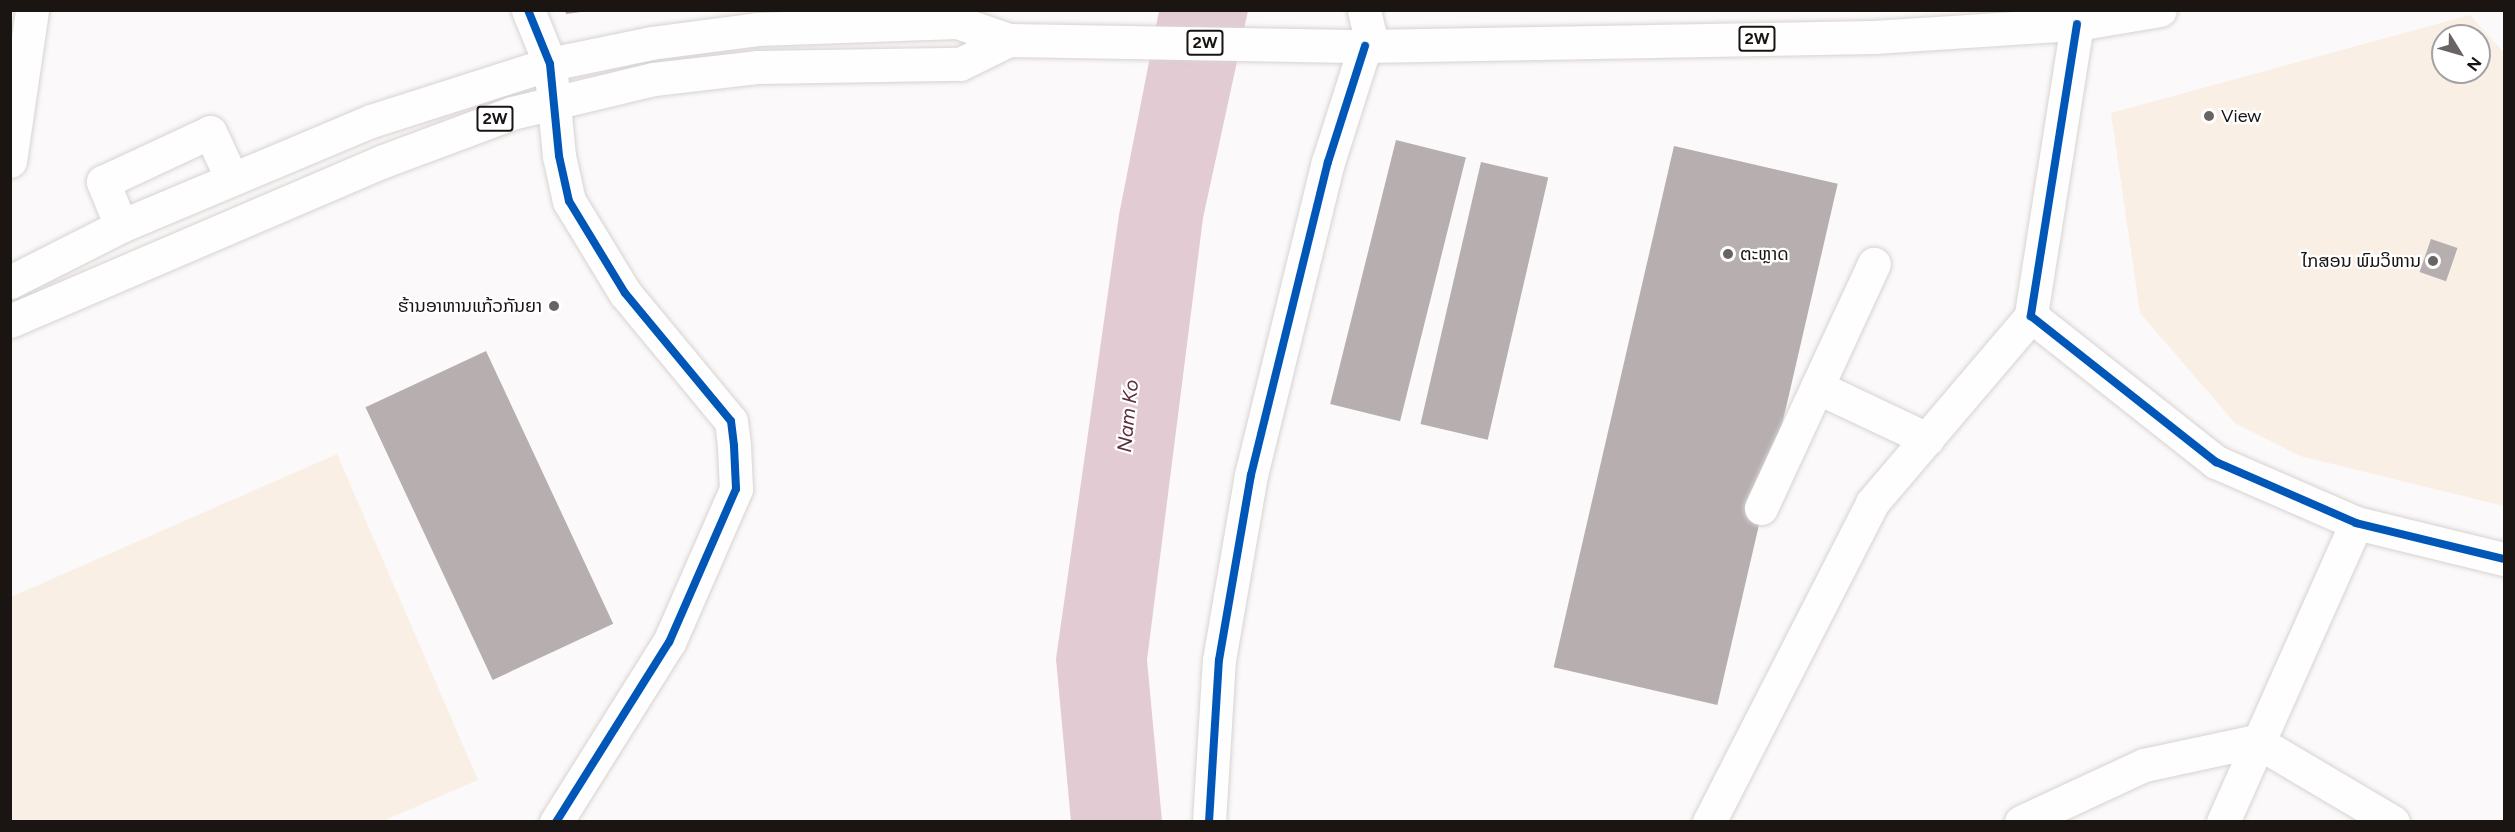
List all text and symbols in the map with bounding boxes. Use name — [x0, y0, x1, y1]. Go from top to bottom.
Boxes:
north arrow — [2431, 24, 2491, 84]
road number: 2W — [1738, 26, 1776, 52]
road number: 2W — [1186, 30, 1224, 56]
text: N — [2463, 53, 2485, 75]
place label: View — [2221, 105, 2261, 127]
road number: 2W — [476, 106, 514, 132]
marker: View — [2202, 109, 2216, 123]
place label: ຕະຫຼາດ — [1740, 243, 1789, 265]
marker: ຕະຫຼາດ — [1721, 247, 1735, 261]
place label: ໄກສອນ ພົມວິຫານ — [2301, 250, 2421, 272]
marker: ໄກສອນ ພົມວິຫານ — [2426, 254, 2440, 268]
place label: ຮ້ານອາຫານແກ້ວກັນຍາ — [398, 295, 542, 317]
marker: ຮ້ານອາຫານແກ້ວກັນຍາ — [547, 299, 561, 313]
water label: Nam Ko — [1112, 379, 1144, 453]

